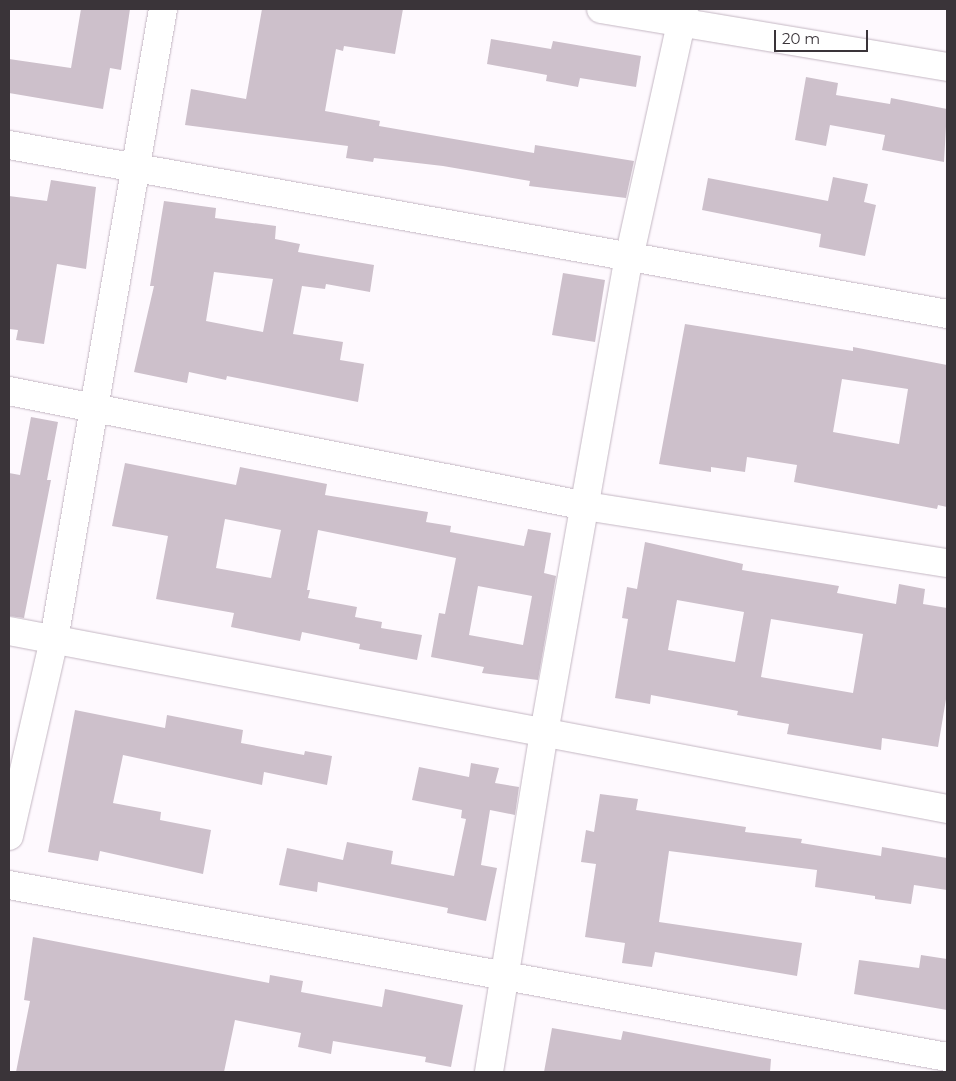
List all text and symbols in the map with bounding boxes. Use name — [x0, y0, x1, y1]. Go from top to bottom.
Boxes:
scale bar — [776, 20, 870, 52]
text: 20 m — [782, 29, 820, 48]

